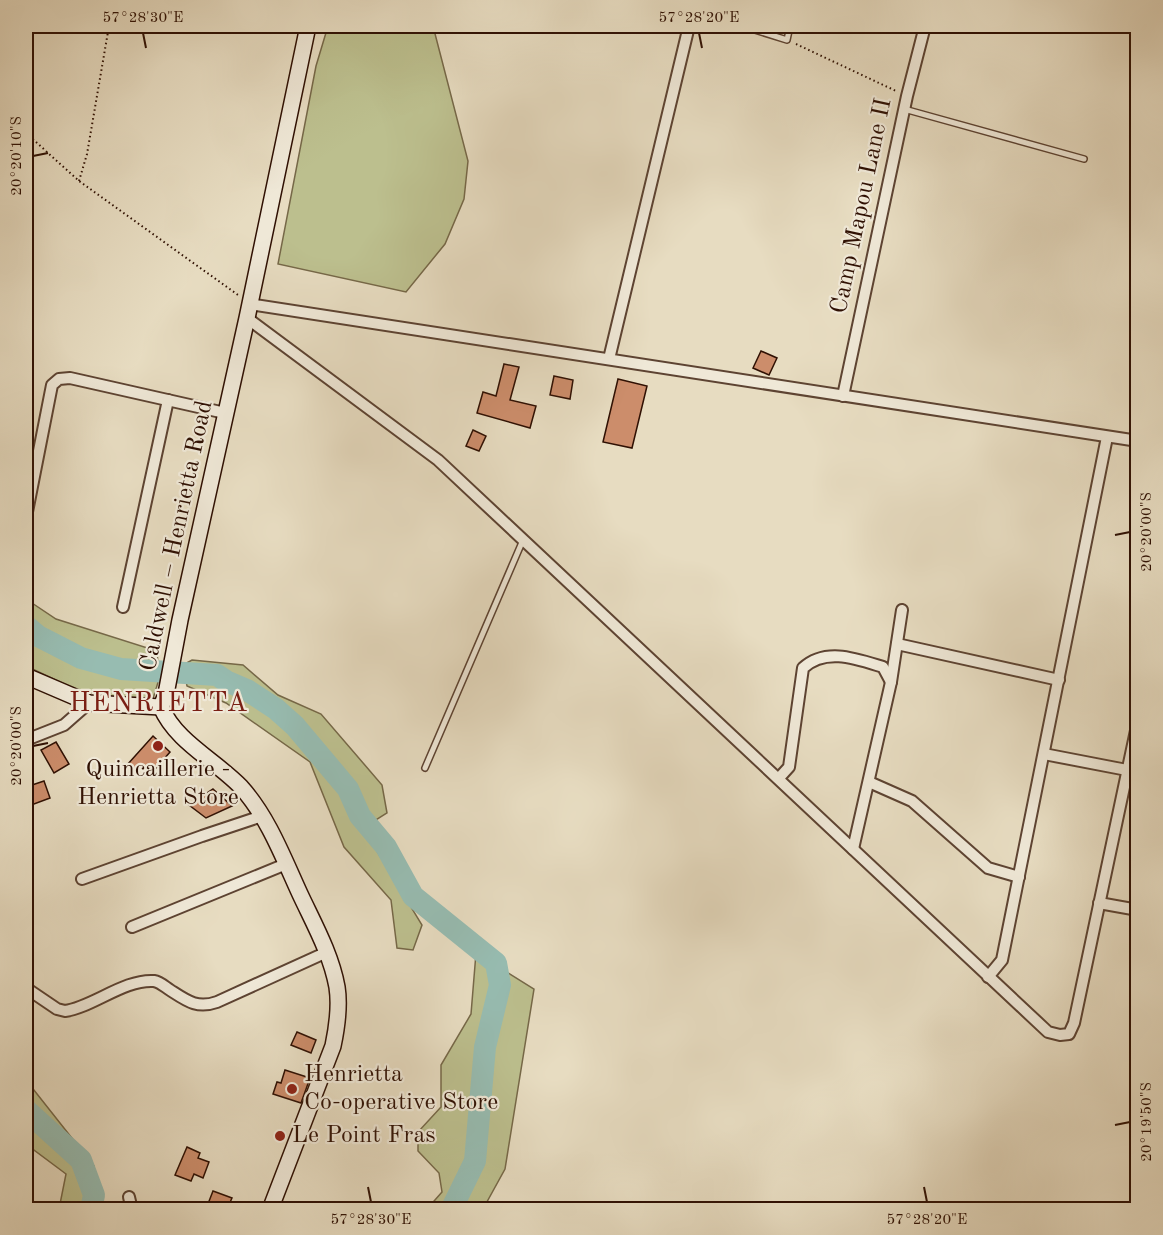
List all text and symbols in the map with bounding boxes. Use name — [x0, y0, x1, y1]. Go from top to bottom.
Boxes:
text: 57°28'30"E — [103, 11, 183, 26]
text: 57°28'20"E — [659, 11, 739, 26]
street label: Camp Mapou Lane II — [827, 96, 897, 316]
text: 20°20'10"S — [10, 116, 25, 196]
street label: Caldwell – Henrietta Road — [137, 399, 217, 673]
text: 20°20'00"S — [1140, 492, 1155, 572]
district label: HENRIETTA — [69, 690, 249, 717]
text: 20°20'00"S — [10, 706, 25, 786]
marker: Quincaillerie - Henrietta Store — [151, 739, 165, 753]
place label: Quincaillerie - Henrietta Store — [77, 758, 239, 810]
place label: Henrietta Co-operative Store — [304, 1063, 498, 1115]
marker: Henrietta Co-operative Store — [285, 1082, 299, 1096]
text: 20°19'50"S — [1140, 1082, 1155, 1162]
place label: Le Point Fras — [292, 1124, 436, 1148]
marker: Le Point Fras — [273, 1129, 287, 1143]
text: 57°28'30"E — [331, 1213, 411, 1228]
text: 57°28'20"E — [887, 1213, 967, 1228]

